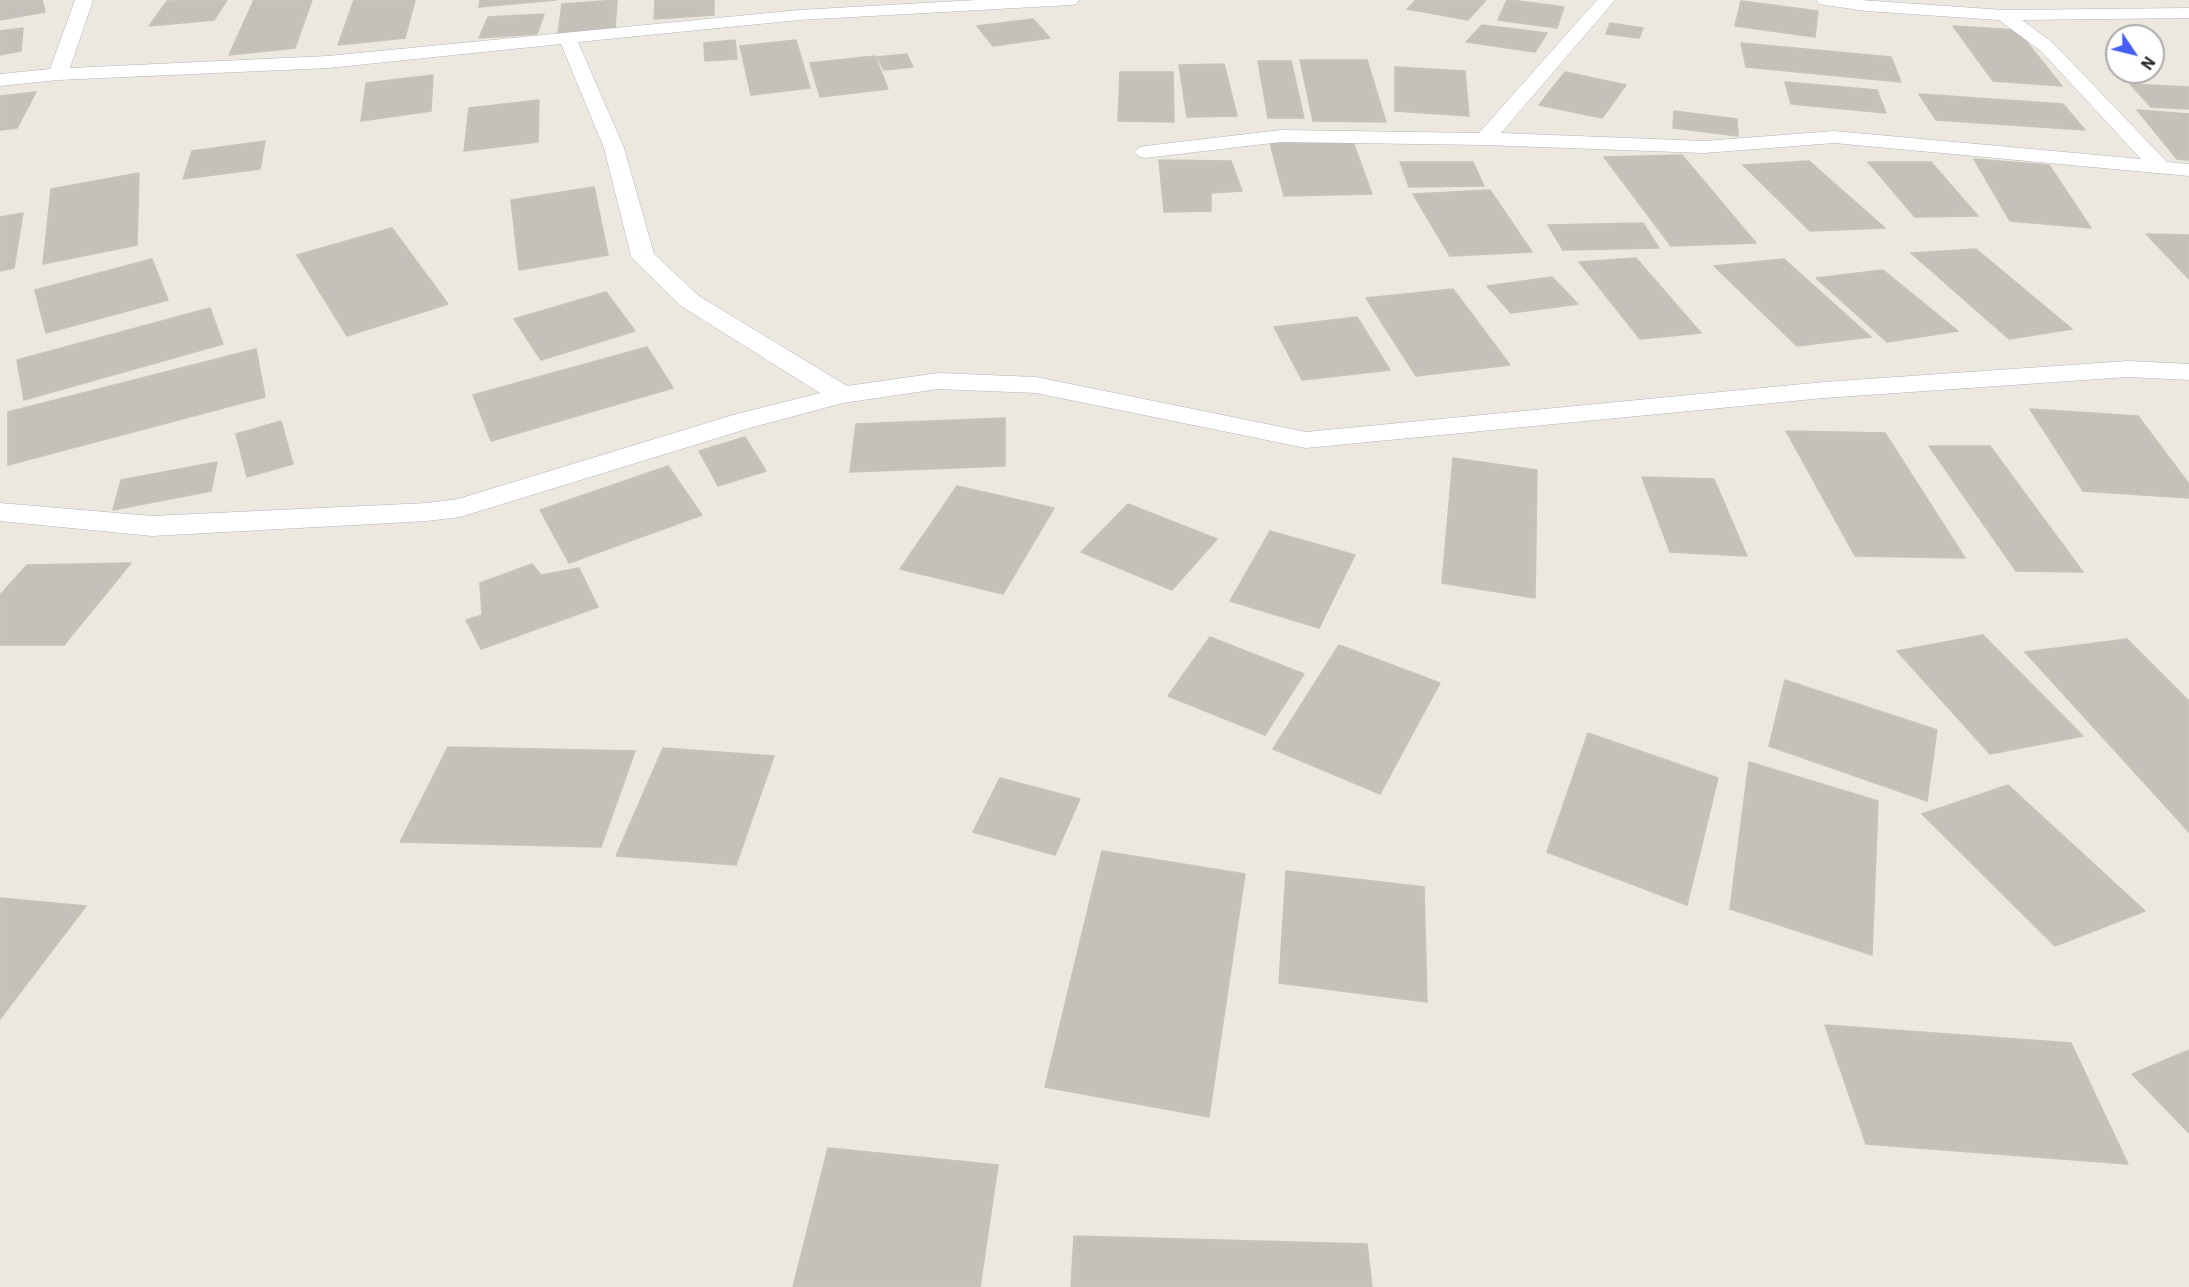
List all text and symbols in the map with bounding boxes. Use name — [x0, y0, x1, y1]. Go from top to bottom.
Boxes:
north arrow — [2105, 24, 2165, 84]
text: N — [2137, 53, 2160, 74]

